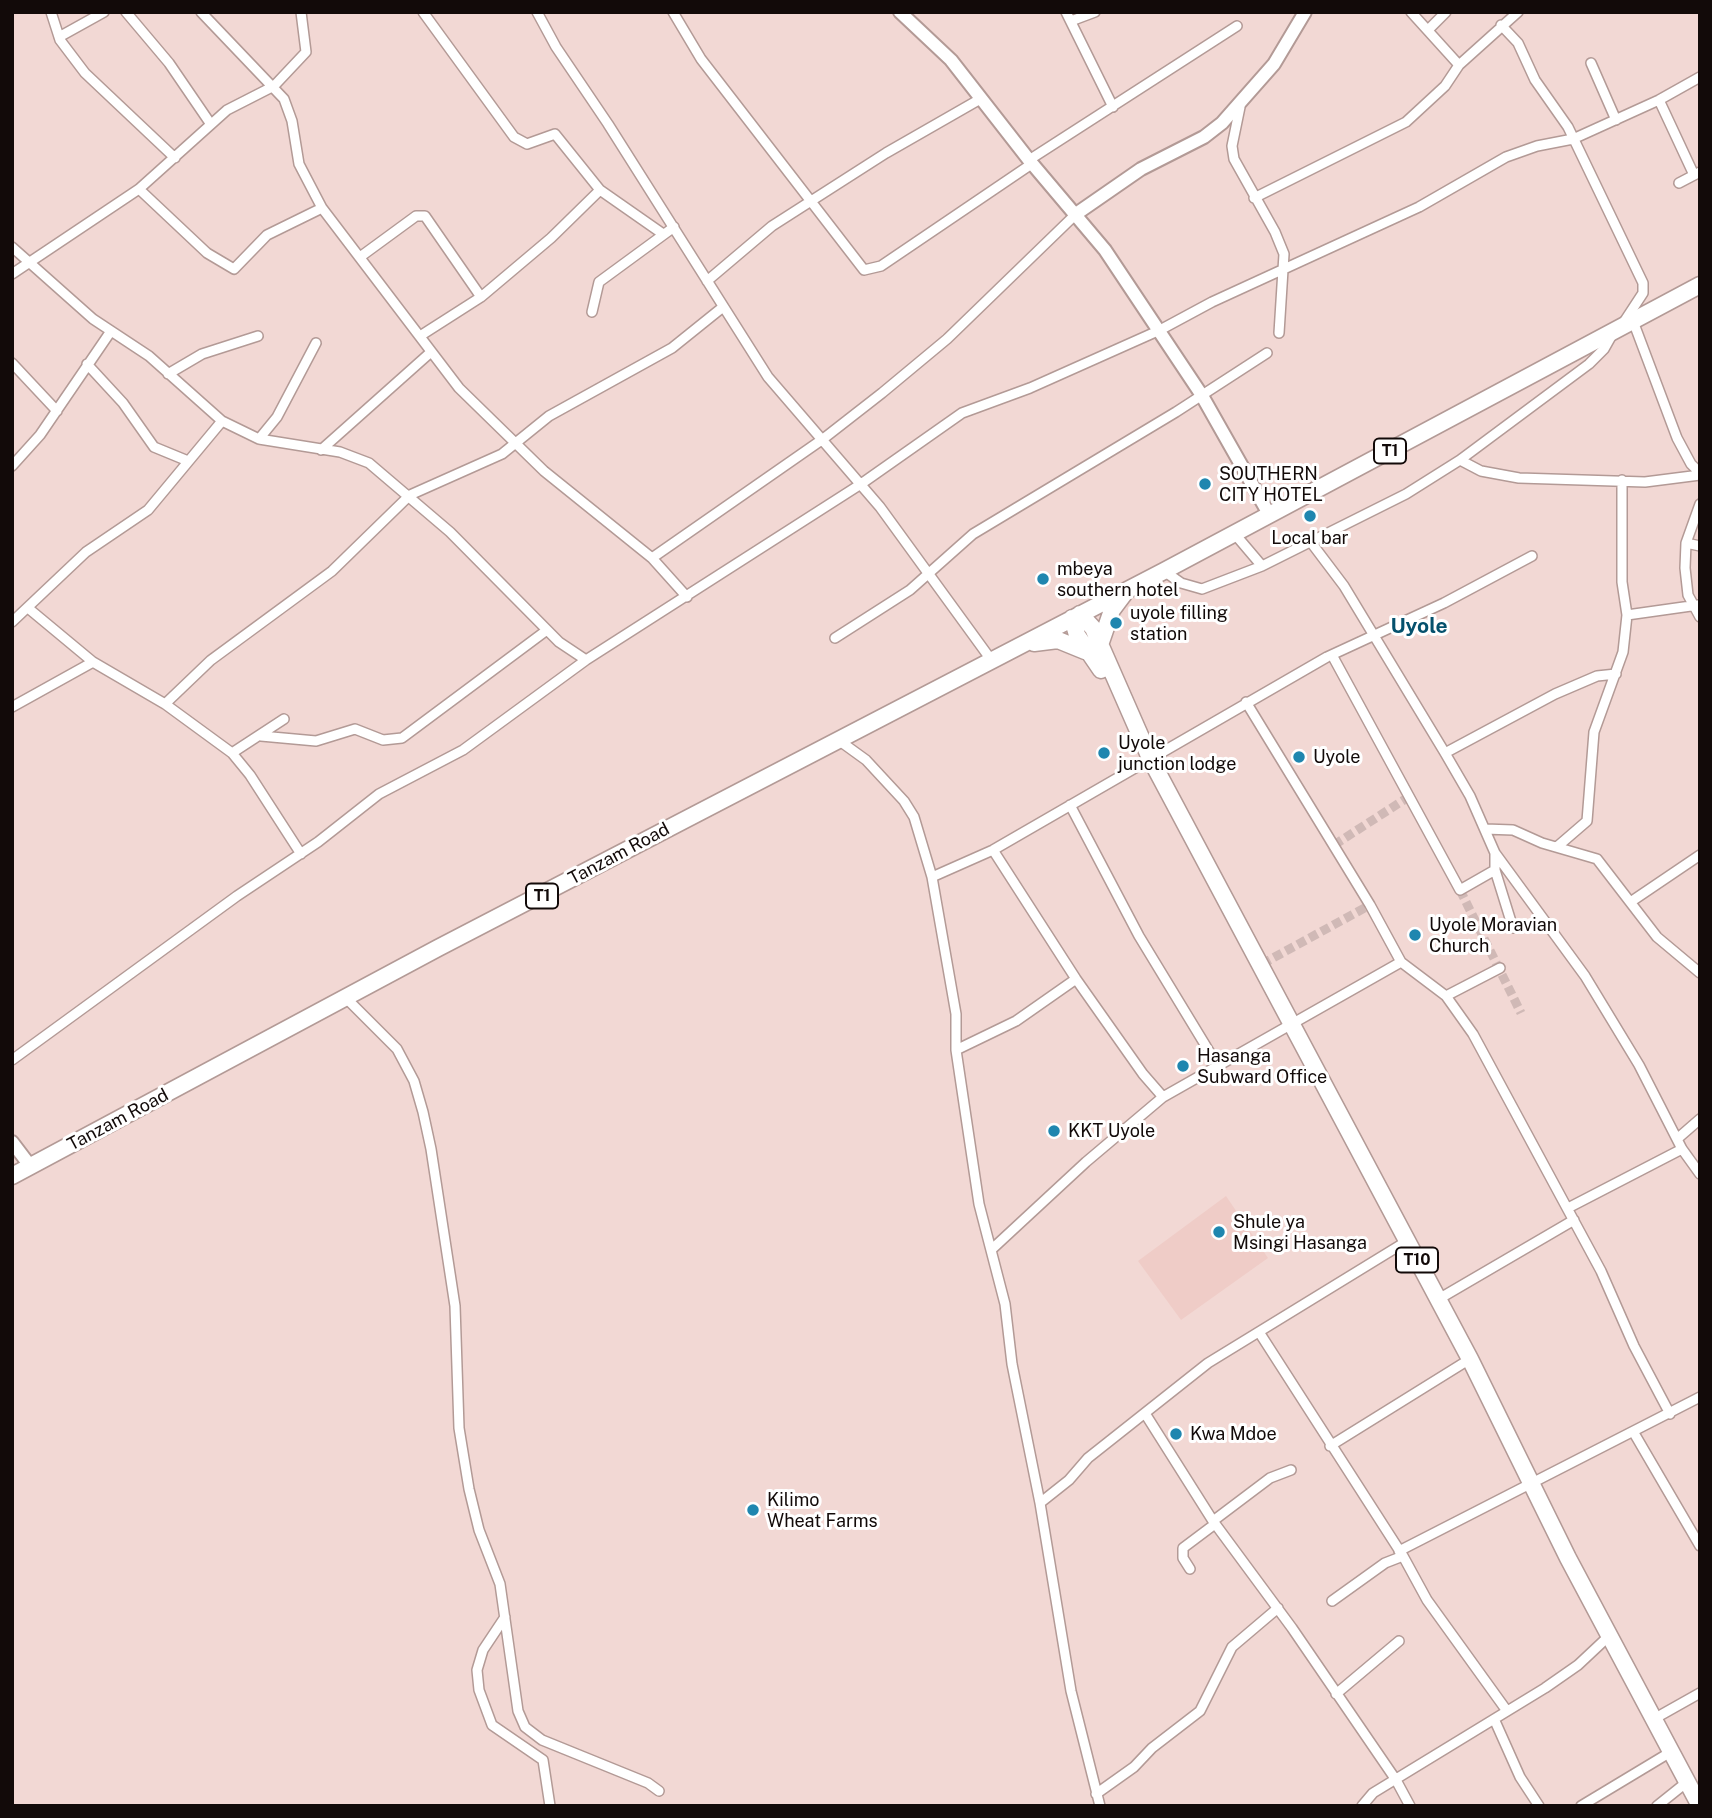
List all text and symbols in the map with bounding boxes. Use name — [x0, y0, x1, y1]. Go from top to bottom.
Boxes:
road number: T1 — [1374, 438, 1406, 464]
place label: SOUTHERN CITY HOTEL — [1219, 463, 1323, 505]
marker: SOUTHERN CITY HOTEL — [1197, 476, 1213, 492]
marker: Local bar — [1302, 508, 1318, 524]
place label: Local bar — [1271, 527, 1349, 549]
place label: mbeya southern hotel — [1057, 558, 1179, 600]
marker: mbeya southern hotel — [1035, 571, 1051, 587]
place label: uyole filling station — [1130, 602, 1228, 644]
district label: Uyole — [1390, 614, 1448, 640]
marker: uyole filling station — [1108, 615, 1124, 631]
place label: Uyole junction lodge — [1118, 732, 1236, 774]
marker: Uyole junction lodge — [1096, 745, 1112, 761]
place label: Uyole — [1313, 746, 1360, 768]
marker: Uyole — [1291, 749, 1307, 765]
street label: Tanzam Road — [565, 818, 673, 890]
road number: T1 — [526, 884, 558, 908]
place label: Uyole Moravian Church — [1429, 914, 1557, 956]
marker: Uyole Moravian Church — [1407, 927, 1423, 943]
place label: Hasanga Subward Office — [1197, 1045, 1327, 1088]
marker: Hasanga Subward Office — [1175, 1058, 1191, 1074]
street label: Tanzam Road — [64, 1084, 172, 1156]
place label: KKT Uyole — [1068, 1120, 1155, 1142]
marker: KKT Uyole — [1046, 1123, 1062, 1139]
place label: Shule ya Msingi Hasanga — [1233, 1211, 1367, 1254]
marker: Shule ya Msingi Hasanga — [1211, 1224, 1227, 1240]
road number: T10 — [1396, 1248, 1438, 1272]
place label: Kwa Mdoe — [1190, 1423, 1277, 1445]
marker: Kwa Mdoe — [1168, 1426, 1184, 1442]
place label: Kilimo Wheat Farms — [767, 1489, 878, 1532]
marker: Kilimo Wheat Farms — [745, 1502, 761, 1518]

